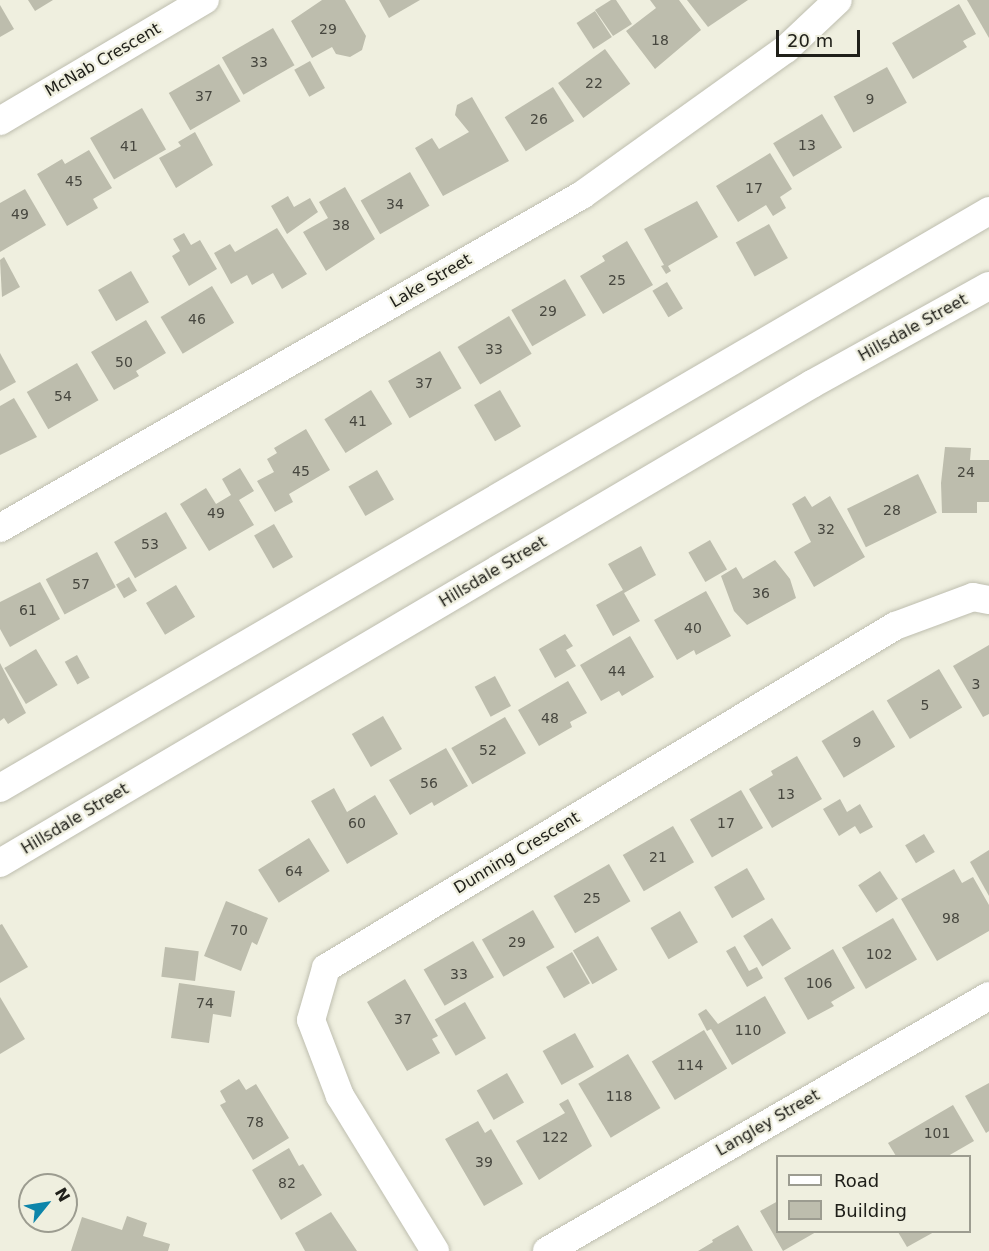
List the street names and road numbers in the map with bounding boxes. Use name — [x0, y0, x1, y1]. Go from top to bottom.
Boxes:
street label: McNab Crescent — [42, 19, 164, 101]
street label: Lake Street — [387, 250, 475, 312]
street label: Hillsdale Street — [855, 290, 971, 366]
street label: Hillsdale Street — [436, 532, 550, 612]
street label: Hillsdale Street — [18, 779, 132, 859]
street label: Dunning Crescent — [451, 808, 583, 898]
street label: Langley Street — [713, 1086, 823, 1160]

